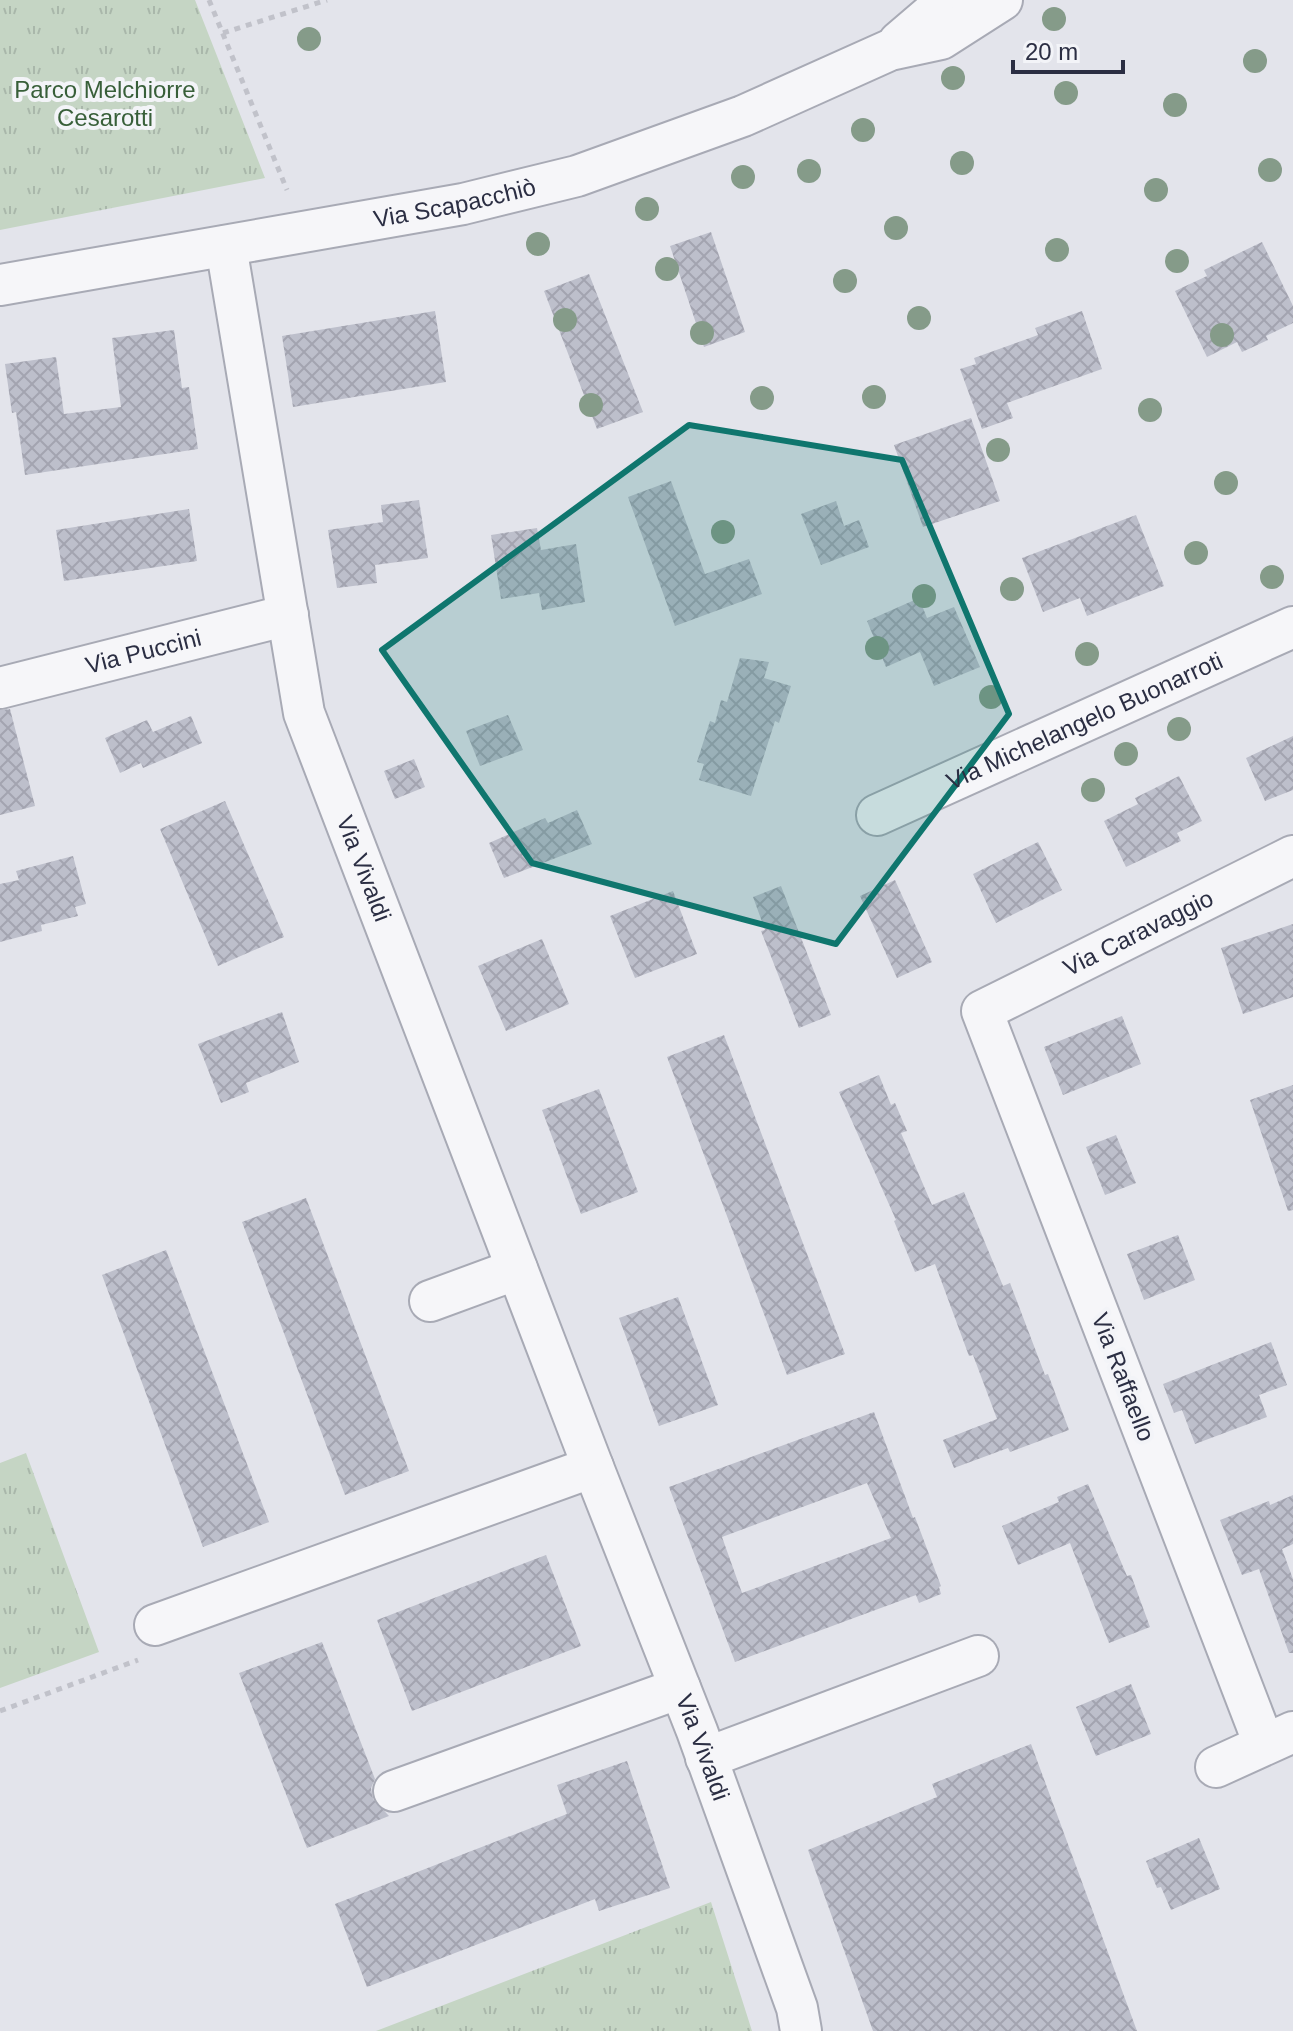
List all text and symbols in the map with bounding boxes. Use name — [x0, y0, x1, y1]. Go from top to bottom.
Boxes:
scale bar — [1013, 24, 1123, 74]
text: 20 m — [1025, 38, 1078, 65]
park label: Parco Melchiorre Cesarotti — [14, 76, 196, 131]
street label: Via Scapacchiò — [371, 173, 538, 232]
street label: Via Puccini — [83, 624, 204, 679]
street label: Via Michelangelo Buonarroti — [942, 647, 1227, 795]
street label: Via Vivaldi — [332, 812, 397, 925]
street label: Via Caravaggio — [1059, 884, 1217, 981]
street label: Via Raffaello — [1087, 1309, 1160, 1445]
street label: Via Vivaldi — [671, 1690, 735, 1804]

